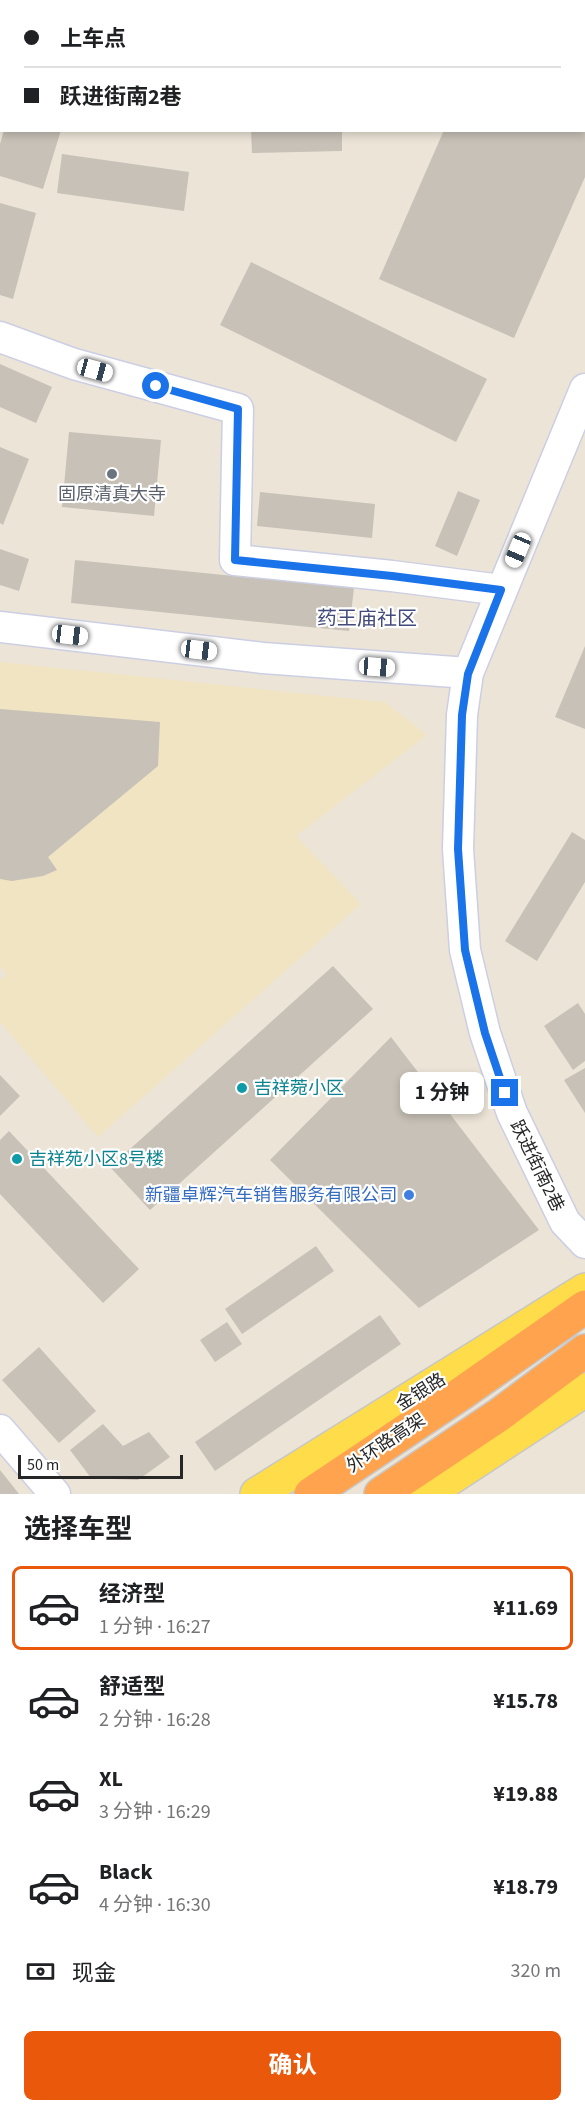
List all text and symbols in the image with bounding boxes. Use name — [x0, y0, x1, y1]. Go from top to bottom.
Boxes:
text: 上车点 — [60, 23, 126, 55]
text: 跃进街南2巷 — [60, 81, 182, 113]
car — [75, 357, 115, 383]
route start — [142, 372, 169, 399]
marker: 固原清真大寺 — [105, 467, 119, 481]
place label: 固原清真大寺 — [58, 482, 166, 507]
car — [503, 530, 533, 570]
district label: 药王庙社区 — [317, 605, 417, 633]
car — [51, 624, 89, 646]
car — [180, 639, 218, 661]
car — [358, 657, 396, 677]
callout: 1 分钟 — [400, 1072, 484, 1114]
place label: 吉祥菀小区 — [254, 1076, 344, 1101]
text: 1 分钟 — [415, 1079, 469, 1107]
route end — [491, 1079, 518, 1106]
marker: 吉祥菀小区 — [235, 1081, 249, 1095]
street label: 跃进街南2巷 — [504, 1116, 570, 1216]
place label: 吉祥苑小区8号楼 — [29, 1147, 164, 1172]
marker: 吉祥苑小区8号楼 — [10, 1152, 24, 1166]
place label: 新疆卓辉汽车销售服务有限公司 — [145, 1183, 397, 1208]
marker: 新疆卓辉汽车销售服务有限公司 — [402, 1188, 416, 1202]
street label: 金银路 — [391, 1367, 451, 1417]
street label: 外环路高架 — [342, 1407, 430, 1479]
scale bar — [18, 1452, 183, 1480]
text: 50 m — [27, 1454, 59, 1476]
text: 选择车型 — [24, 1510, 132, 1549]
text: 经济型 — [99, 1578, 165, 1610]
icon: car — [27, 1581, 81, 1635]
text: ¥11.69 — [493, 1592, 558, 1624]
text: 1 分钟 · 16:27 — [99, 1613, 211, 1641]
text: 舒适型 — [99, 1671, 165, 1703]
icon: car — [27, 1674, 81, 1728]
text: ¥15.78 — [493, 1685, 558, 1717]
text: 2 分钟 · 16:28 — [99, 1706, 211, 1734]
text: XL — [99, 1763, 123, 1795]
icon: car — [27, 1767, 81, 1821]
text: ¥19.88 — [493, 1778, 558, 1810]
text: 3 分钟 · 16:29 — [99, 1798, 211, 1826]
text: Black — [99, 1856, 153, 1888]
icon: car — [27, 1860, 81, 1914]
text: ¥18.79 — [493, 1871, 558, 1903]
text: 4 分钟 · 16:30 — [99, 1891, 211, 1919]
icon: cash — [24, 1955, 57, 1988]
text: 现金 — [72, 1957, 116, 1989]
text: 320 m — [511, 1957, 561, 1985]
button: 确认 — [24, 2031, 561, 2100]

